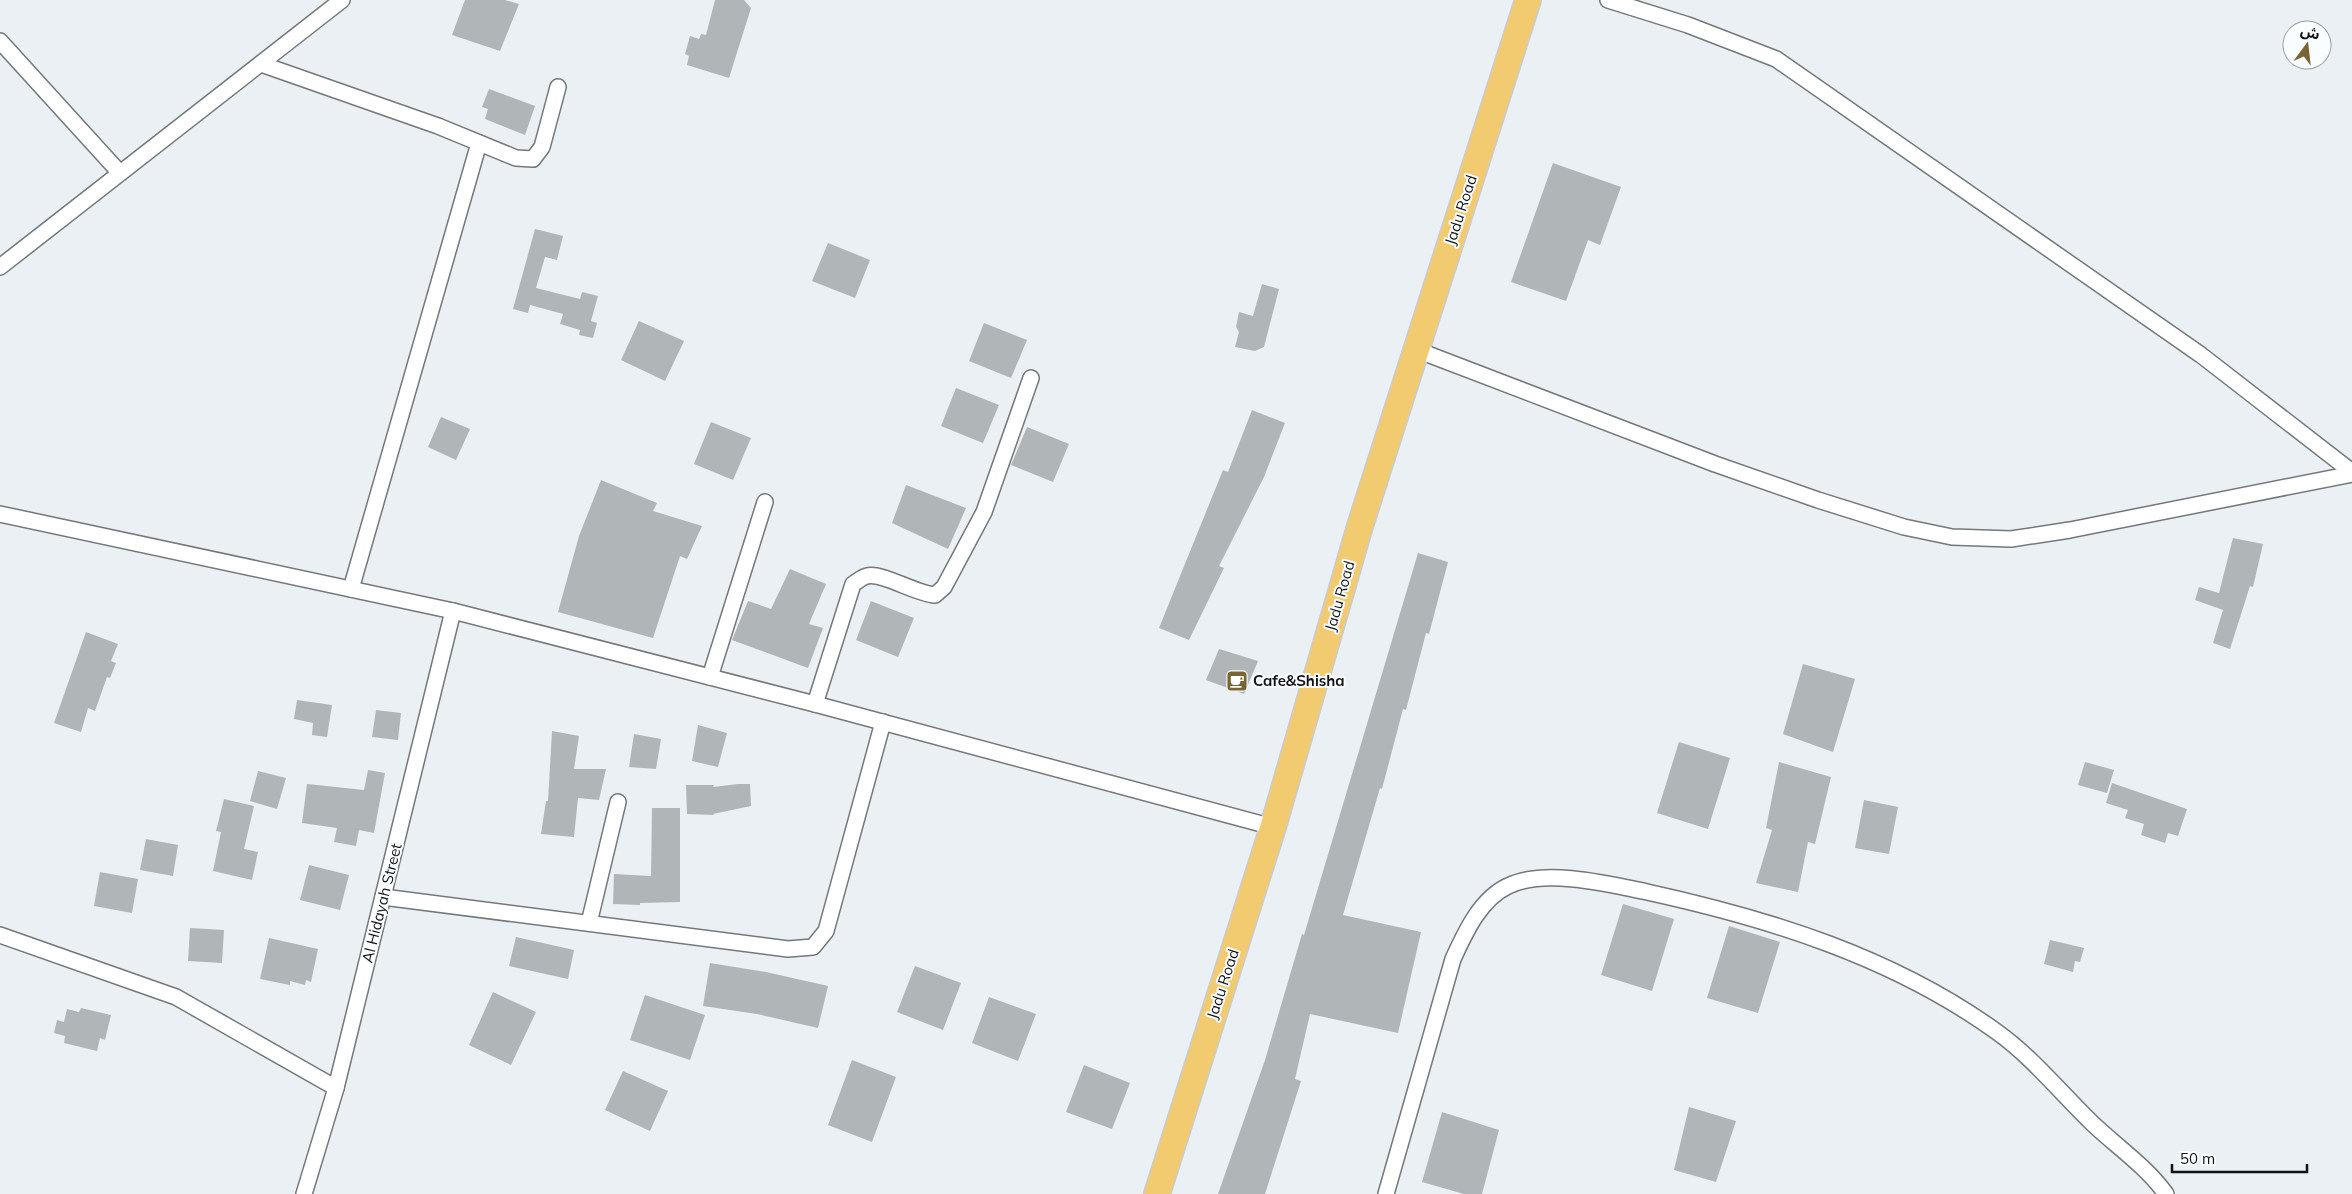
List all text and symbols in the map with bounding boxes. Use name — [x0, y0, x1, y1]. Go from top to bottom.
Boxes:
north arrow — [2282, 20, 2332, 70]
text: ش — [2299, 21, 2322, 44]
street label: Jadu Road — [1440, 173, 1481, 247]
street label: Jadu Road — [1320, 559, 1359, 633]
cafe icon: Cafe&Shisha — [1225, 669, 1249, 693]
place label: Cafe&Shisha — [1253, 671, 1345, 690]
street label: Al Hidayah Street — [357, 841, 406, 965]
street label: Jadu Road — [1202, 947, 1243, 1021]
scale bar — [2172, 1142, 2307, 1174]
text: 50 m — [2180, 1149, 2215, 1168]

